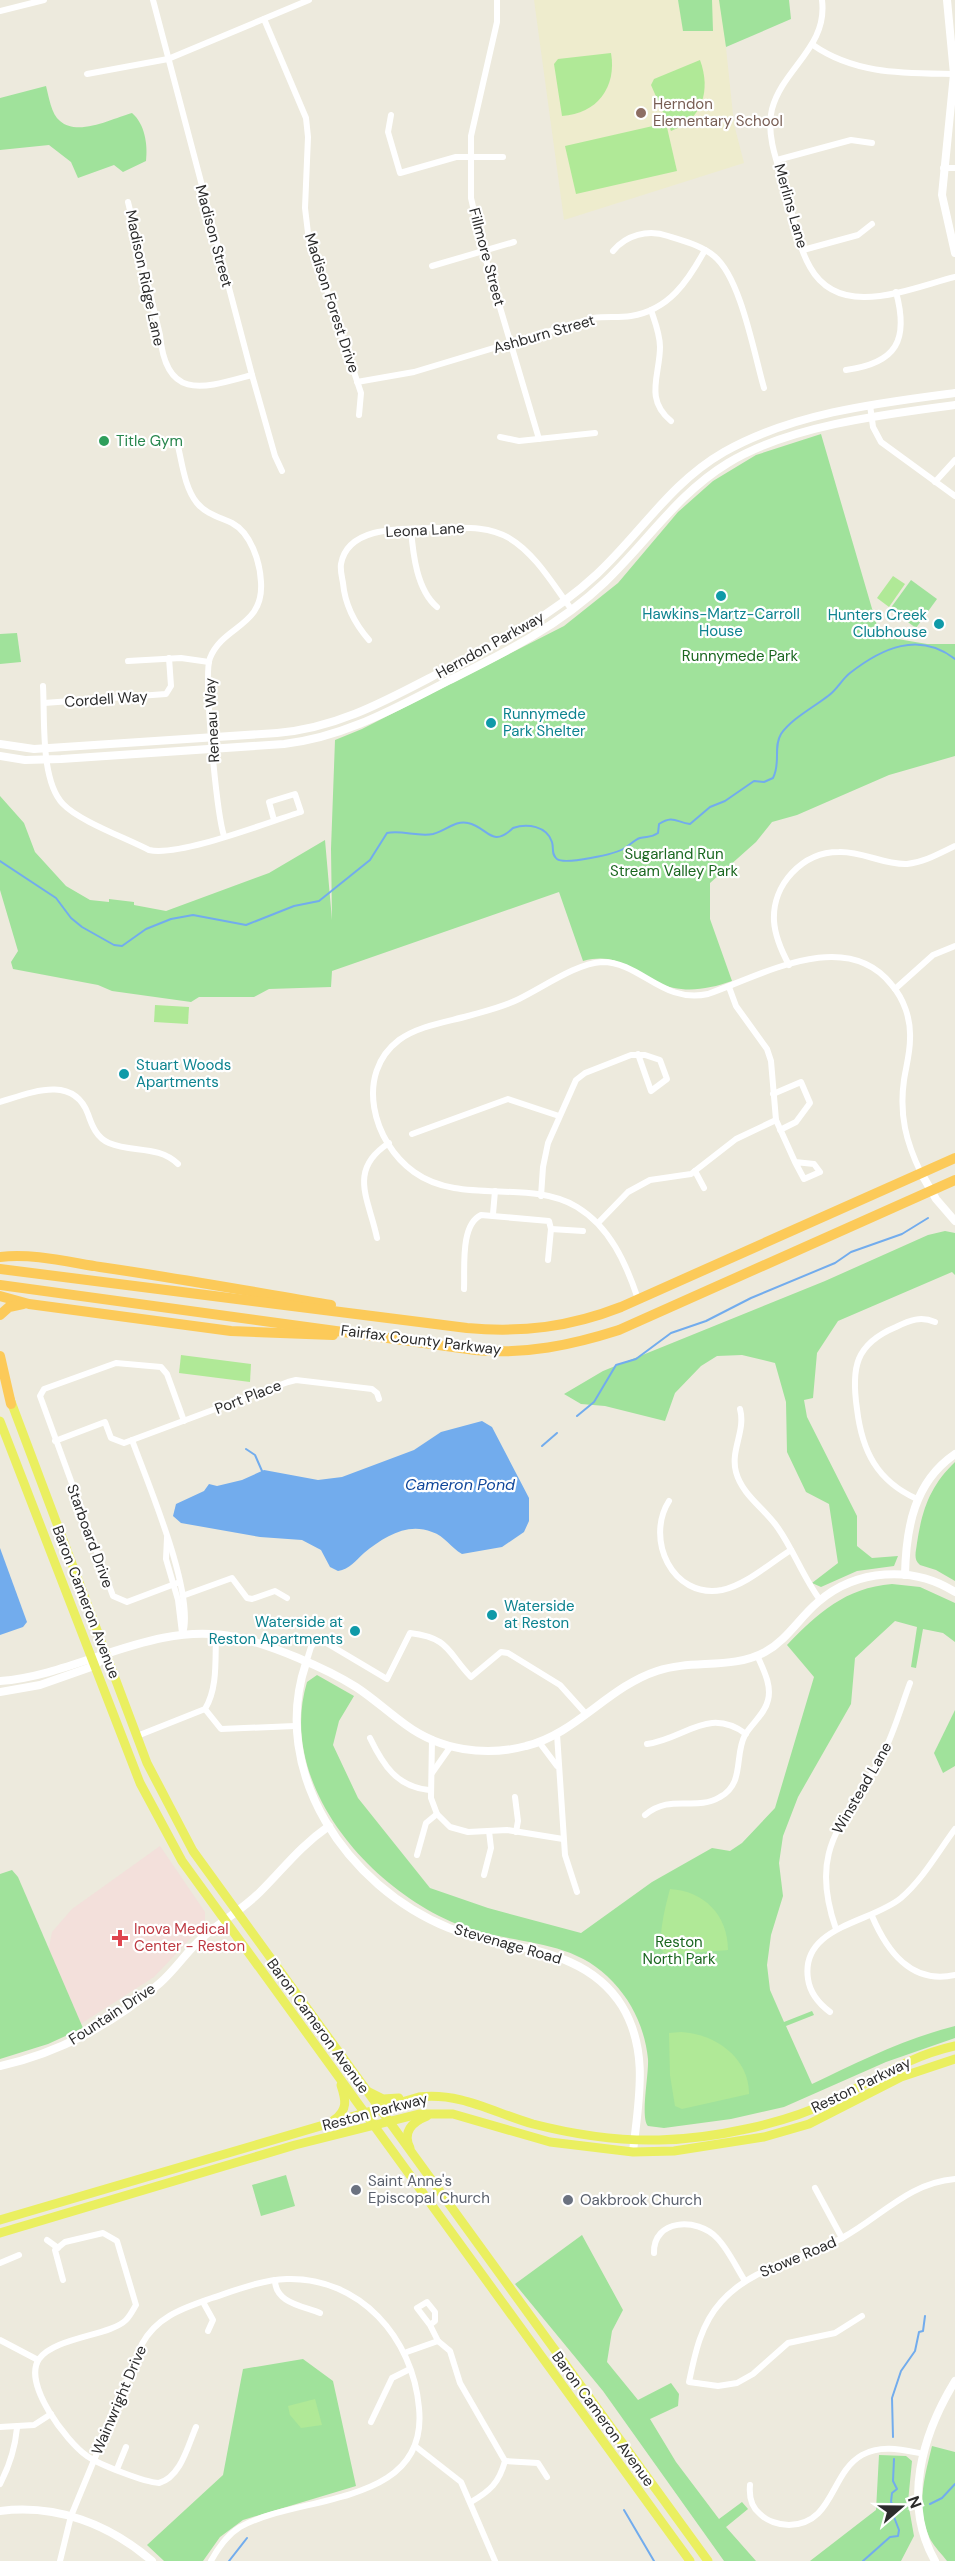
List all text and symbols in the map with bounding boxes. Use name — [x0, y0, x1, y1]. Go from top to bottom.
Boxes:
place label: Herndon Elementary School — [653, 94, 783, 131]
marker: Herndon Elementary School — [634, 106, 648, 120]
street label: Merlins Lane — [769, 161, 813, 251]
street label: Madison Street — [191, 183, 237, 290]
street label: Fillmore Street — [464, 206, 510, 308]
street label: Madison Ridge Lane — [121, 208, 169, 348]
street label: Madison Forest Drive — [300, 231, 364, 375]
street label: Ashburn Street — [491, 310, 597, 358]
place label: Title Gym — [116, 431, 183, 451]
marker: Title Gym — [97, 434, 111, 448]
street label: Leona Lane — [385, 518, 465, 542]
marker: Hawkins-Martz-Carroll House — [714, 589, 728, 603]
place label: Hawkins-Martz-Carroll House — [642, 604, 800, 641]
place label: Hunters Creek Clubhouse — [828, 605, 927, 642]
street label: Herndon Parkway — [432, 607, 548, 683]
marker: Hunters Creek Clubhouse — [932, 617, 946, 631]
park label: Runnymede Park — [682, 646, 799, 666]
street label: Reneau Way — [200, 676, 224, 763]
street label: Cordell Way — [64, 686, 149, 712]
place label: Runnymede Park Shelter — [503, 704, 586, 741]
marker: Runnymede Park Shelter — [484, 716, 498, 730]
park label: Sugarland Run Stream Valley Park — [610, 844, 738, 881]
place label: Stuart Woods Apartments — [136, 1055, 231, 1092]
marker: Stuart Woods Apartments — [117, 1067, 131, 1081]
street label: Fairfax County Parkway — [340, 1320, 503, 1360]
street label: Port Place — [212, 1375, 284, 1419]
water label: Cameron Pond — [405, 1474, 516, 1495]
street label: Starboard Drive — [62, 1481, 118, 1591]
street label: Baron Cameron Avenue — [48, 1523, 124, 1681]
place label: Waterside at Reston — [504, 1596, 575, 1633]
marker: Waterside at Reston — [485, 1608, 499, 1622]
place label: Waterside at Reston Apartments — [209, 1612, 343, 1649]
marker: Waterside at Reston Apartments — [348, 1624, 362, 1638]
street label: Winstead Lane — [828, 1738, 896, 1838]
place label: Inova Medical Center - Reston — [134, 1919, 245, 1956]
street label: Stevenage Road — [452, 1919, 564, 1969]
marker: Inova Medical Center - Reston — [111, 1929, 129, 1947]
park label: Reston North Park — [643, 1932, 716, 1969]
street label: Baron Cameron Avenue — [262, 1954, 374, 2098]
street label: Fountain Drive — [65, 1978, 159, 2050]
street label: Reston Parkway — [808, 2052, 915, 2118]
street label: Reston Parkway — [320, 2088, 431, 2136]
place label: Saint Anne's Episcopal Church — [368, 2171, 490, 2208]
marker: Saint Anne's Episcopal Church — [349, 2183, 363, 2197]
place label: Oakbrook Church — [580, 2190, 702, 2210]
marker: Oakbrook Church — [561, 2193, 575, 2207]
street label: Stowe Road — [757, 2232, 839, 2282]
street label: Wainwright Drive — [87, 2342, 151, 2458]
street label: Baron Cameron Avenue — [547, 2347, 659, 2491]
north arrow — [871, 2477, 931, 2537]
text: N — [903, 2493, 926, 2511]

